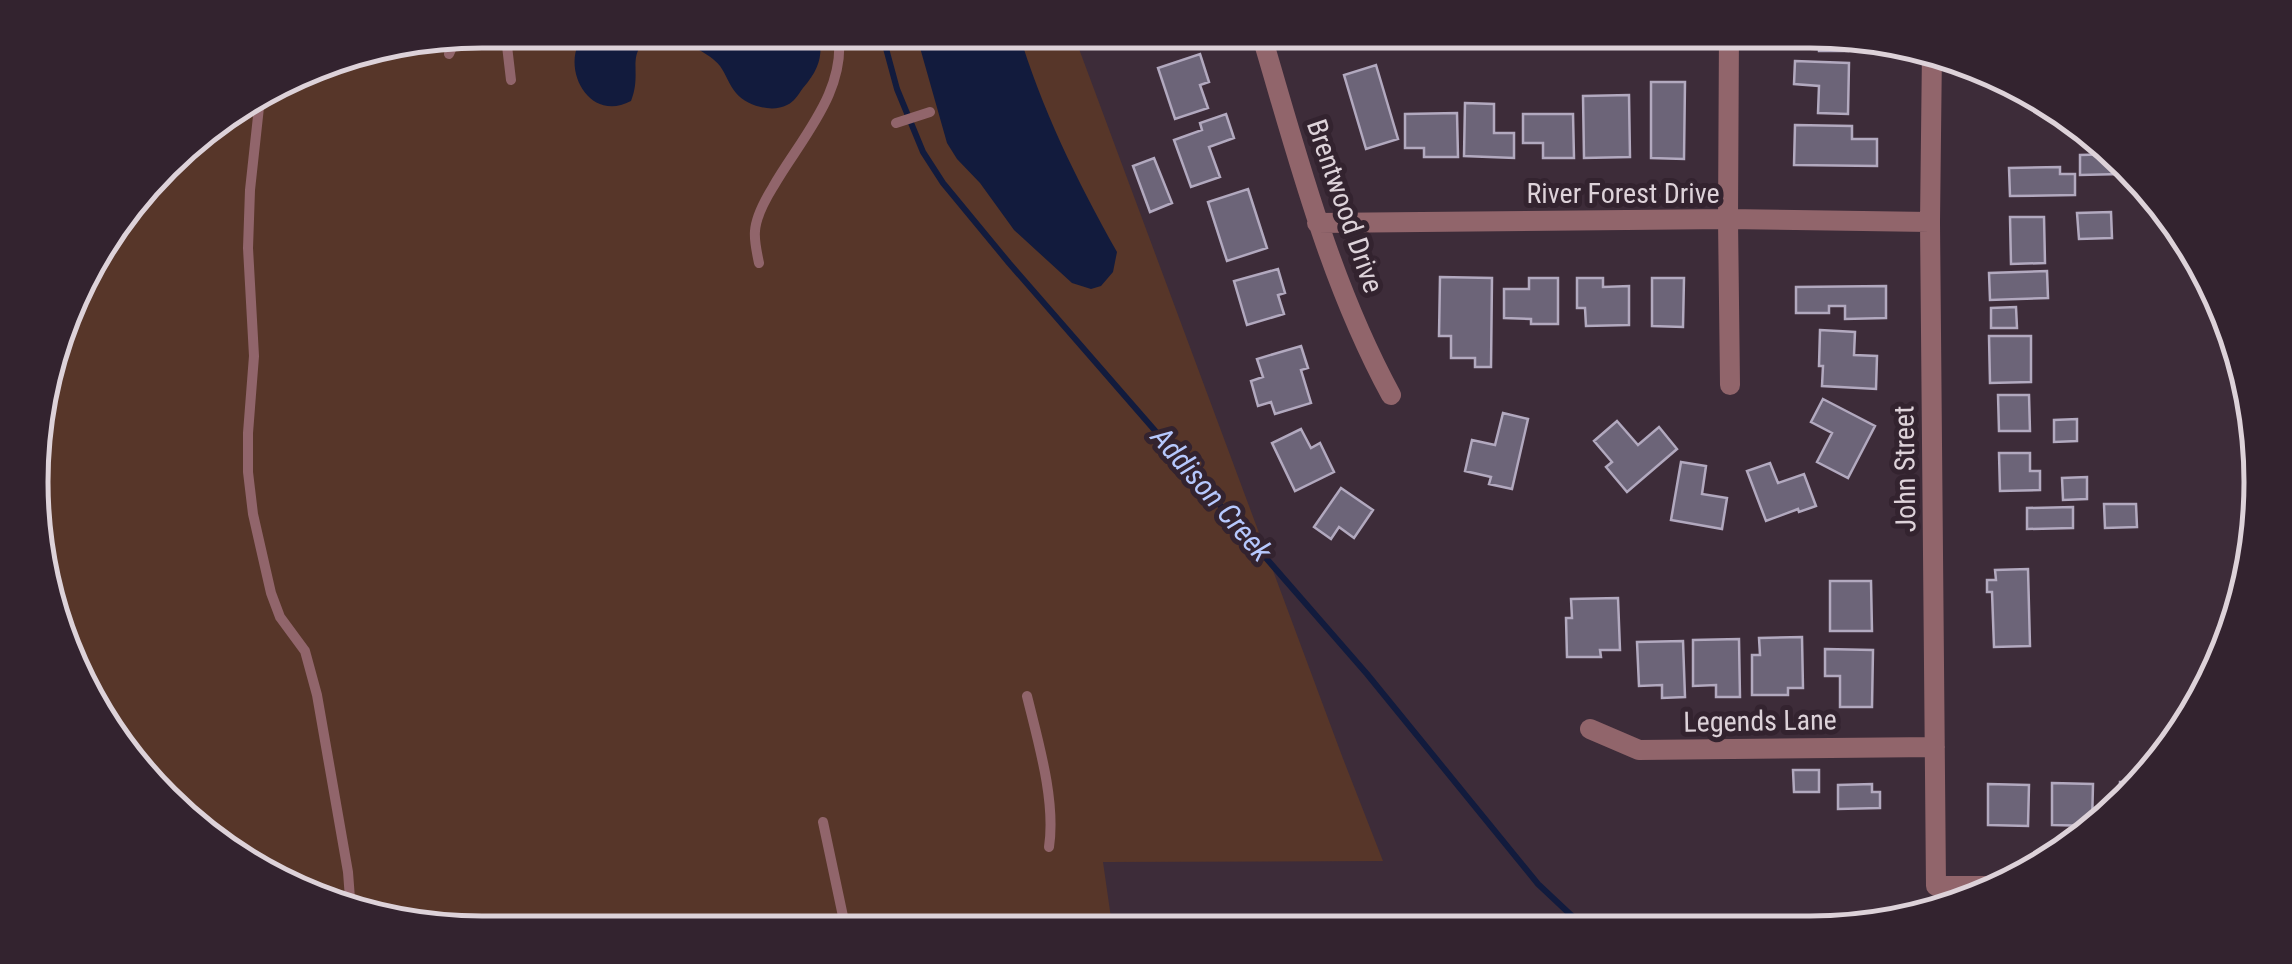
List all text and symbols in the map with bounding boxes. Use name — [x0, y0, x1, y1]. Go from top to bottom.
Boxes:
street label: Brentwood Drive — [1300, 115, 1390, 297]
street label: River Forest Drive — [1526, 177, 1720, 210]
street label: John Street — [1887, 405, 1923, 533]
water label: Addison Creek — [1143, 419, 1280, 569]
street label: Legends Lane — [1683, 703, 1837, 739]

